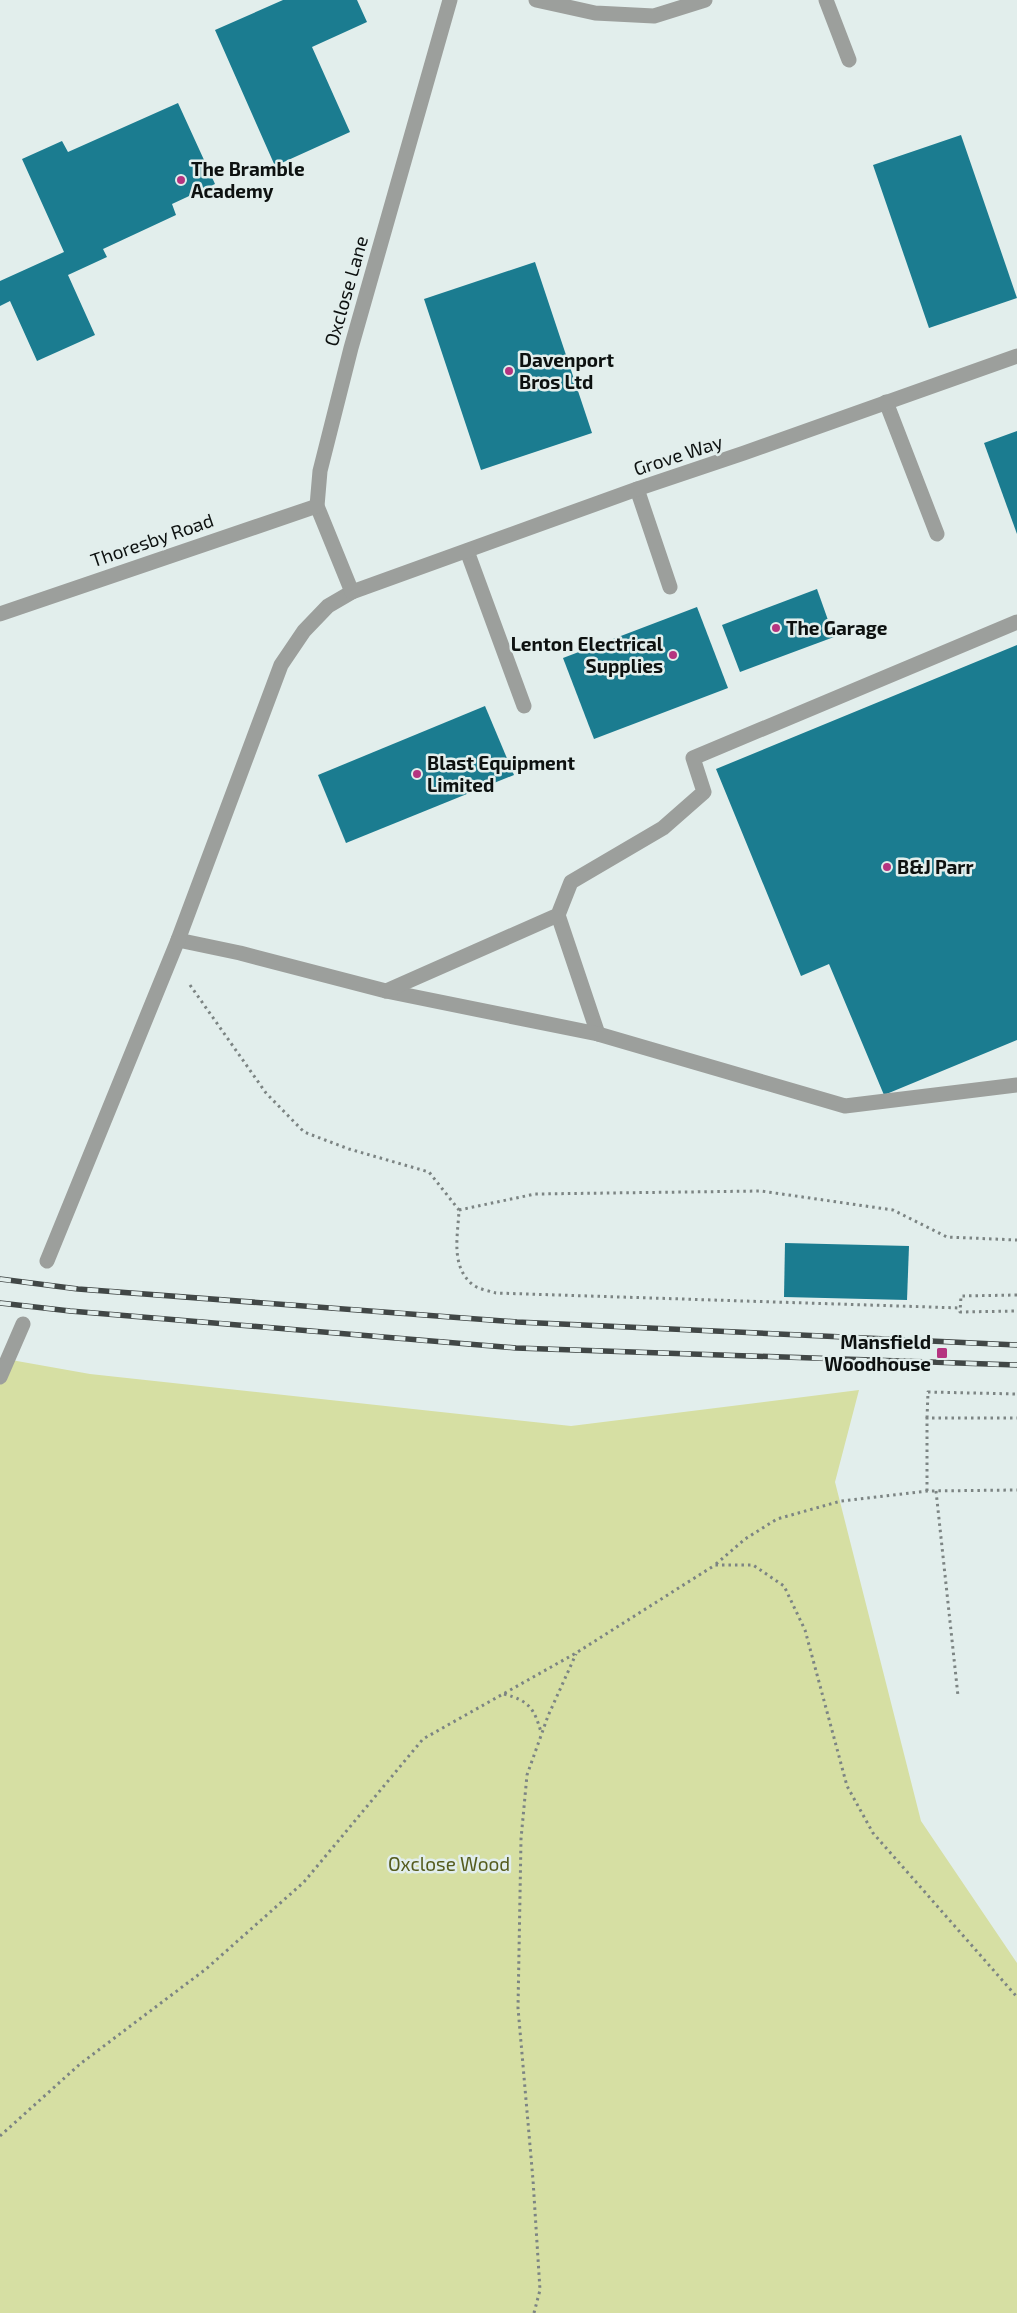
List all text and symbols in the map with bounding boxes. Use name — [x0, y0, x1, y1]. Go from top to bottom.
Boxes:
place label: The Bramble Academy — [191, 157, 305, 203]
marker: The Bramble Academy — [175, 174, 187, 186]
street label: Oxclose Lane — [319, 233, 372, 349]
place label: Davenport Bros Ltd — [519, 348, 614, 393]
marker: Davenport Bros Ltd — [503, 365, 515, 377]
street label: Grove Way — [630, 429, 725, 480]
street label: Thoresby Road — [87, 508, 216, 571]
place label: The Garage — [786, 616, 888, 639]
marker: The Garage — [770, 622, 782, 634]
place label: Lenton Electrical Supplies — [511, 632, 664, 677]
marker: Lenton Electrical Supplies — [667, 649, 679, 661]
place label: Blast Equipment Limited — [427, 751, 575, 796]
marker: Blast Equipment Limited — [411, 768, 423, 780]
place label: B&J Parr — [897, 855, 974, 878]
marker: B&J Parr — [881, 861, 893, 873]
place label: Mansfield Woodhouse — [824, 1330, 931, 1375]
marker: Mansfield Woodhouse — [935, 1346, 949, 1360]
park label: Oxclose Wood — [388, 1852, 510, 1875]

